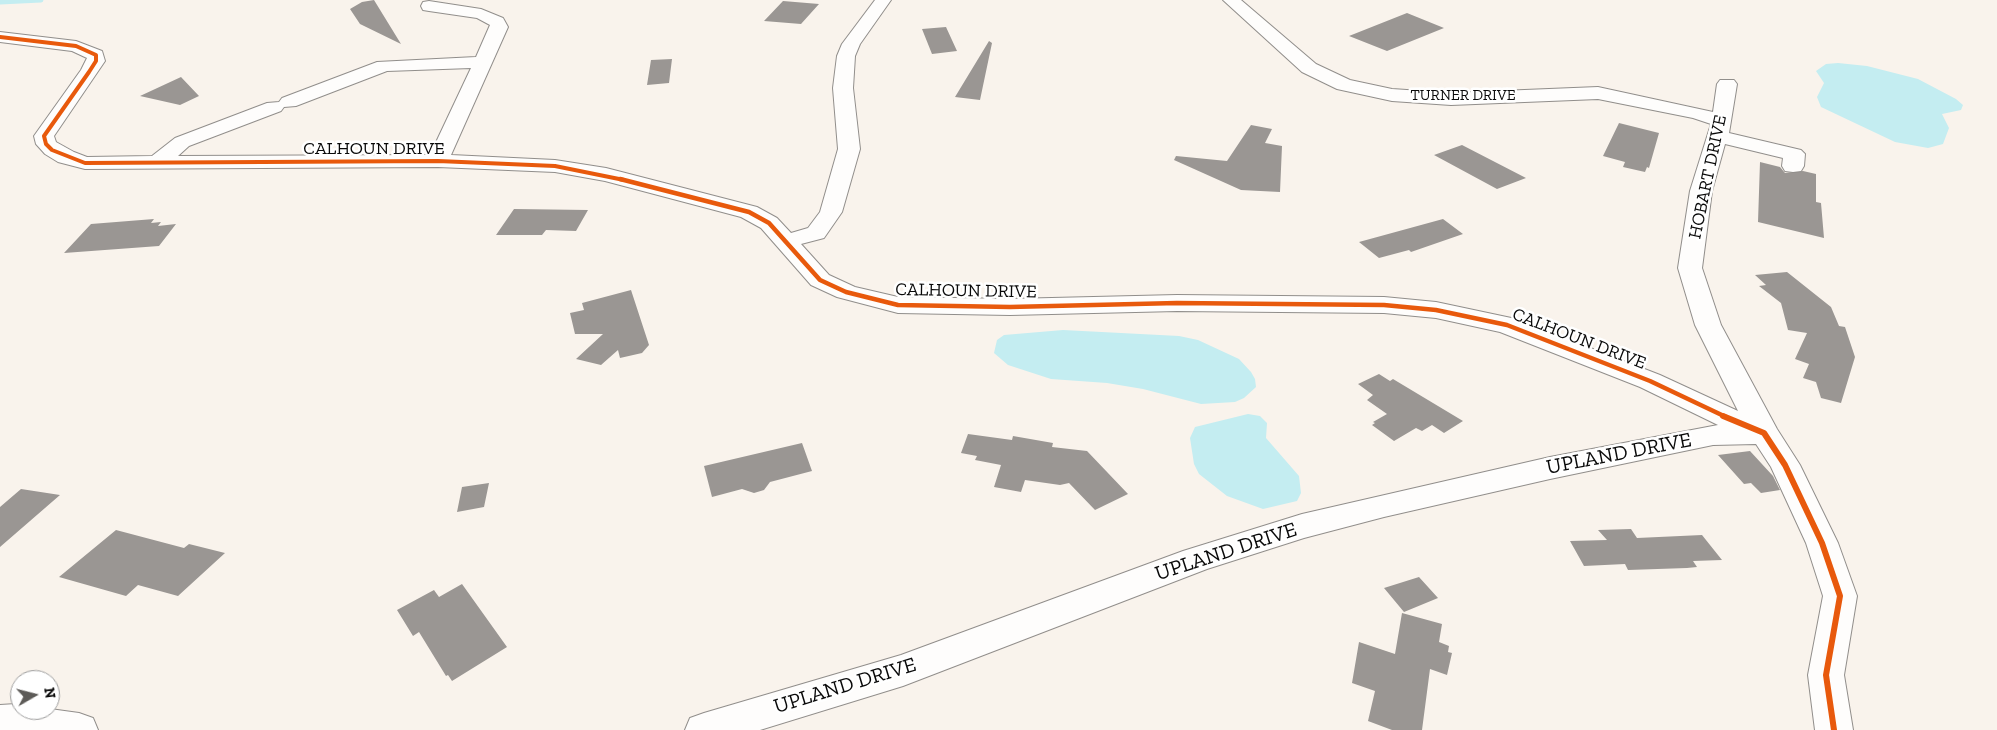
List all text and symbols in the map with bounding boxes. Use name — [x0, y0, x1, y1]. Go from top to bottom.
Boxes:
street label: TURNER DRIVE — [1411, 87, 1515, 105]
street label: HOBART DRIVE — [1684, 113, 1732, 241]
street label: CALHOUN DRIVE — [303, 138, 445, 160]
street label: CALHOUN DRIVE — [895, 279, 1037, 303]
street label: CALHOUN DRIVE — [1509, 304, 1649, 374]
street label: UPLAND DRIVE — [1544, 428, 1694, 480]
street label: UPLAND DRIVE — [1152, 517, 1300, 587]
street label: UPLAND DRIVE — [771, 652, 919, 720]
north arrow — [10, 670, 60, 720]
text: N — [40, 687, 59, 699]

